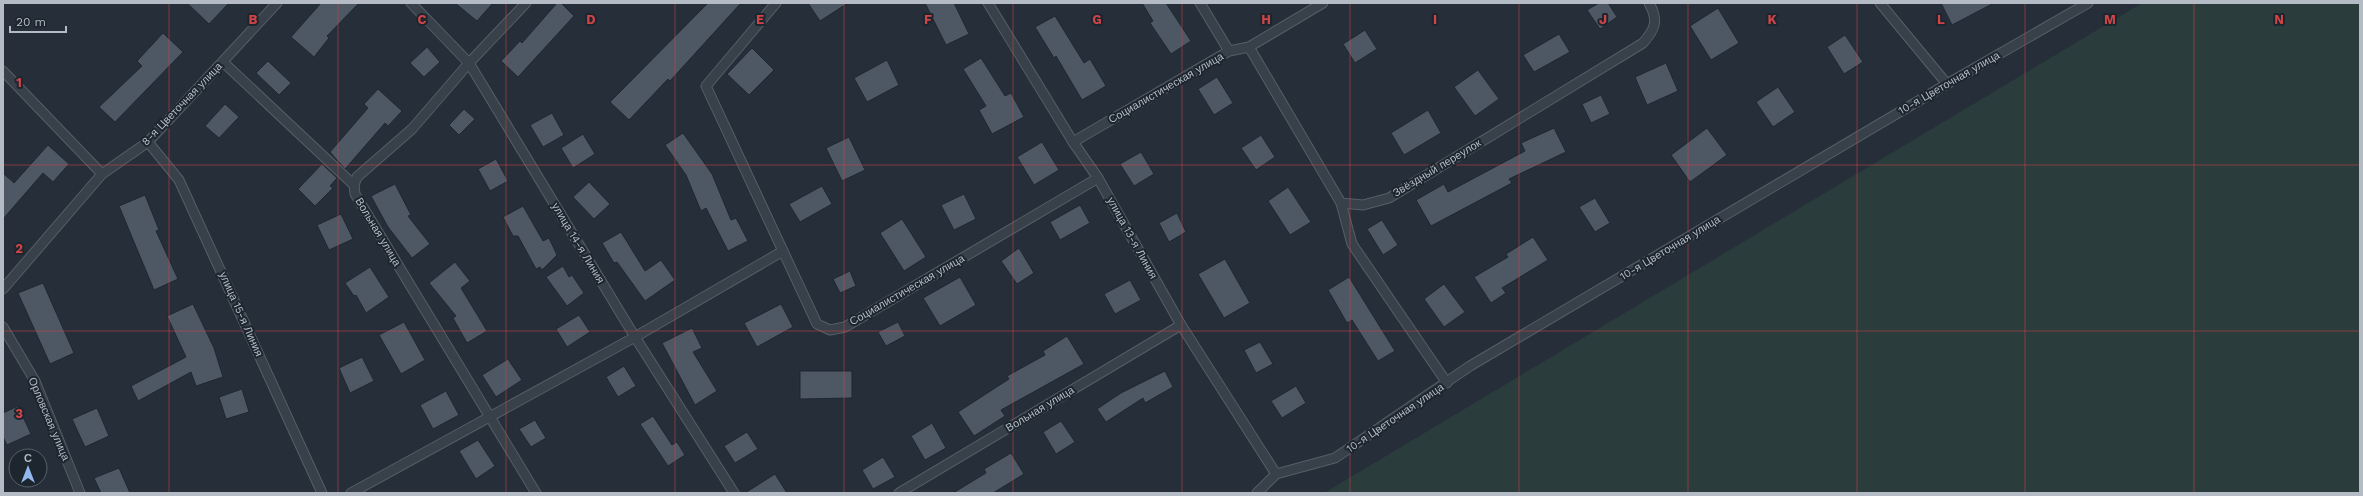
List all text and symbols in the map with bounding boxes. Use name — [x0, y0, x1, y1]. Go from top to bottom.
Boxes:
scale bar — [10, 8, 66, 34]
text: B — [249, 12, 258, 27]
text: C — [418, 12, 427, 27]
text: D — [586, 12, 596, 27]
text: E — [756, 12, 764, 27]
text: F — [924, 12, 932, 27]
text: G — [1092, 12, 1102, 27]
text: H — [1261, 12, 1271, 27]
text: I — [1433, 12, 1437, 27]
text: J — [1599, 12, 1607, 27]
text: K — [1767, 12, 1777, 27]
text: L — [1937, 12, 1945, 27]
text: M — [2104, 12, 2116, 27]
text: N — [2274, 12, 2284, 27]
text: 20 m — [16, 15, 46, 29]
street label: 10-я Цветочная улица — [1896, 48, 2003, 117]
street label: Социалистическая улица — [1106, 49, 1226, 126]
street label: 8-я Цветочная улица — [139, 59, 226, 148]
text: 1 — [16, 75, 22, 90]
street label: Звёздный переулок — [1391, 136, 1484, 199]
street label: Вольная улица — [352, 195, 404, 269]
street label: улица 13-я Линия — [1104, 195, 1160, 281]
street label: улица 14-я Линия — [549, 200, 607, 286]
street label: 10-я Цветочная улица — [1617, 212, 1723, 283]
text: 2 — [15, 241, 23, 256]
street label: Социалистическая улица — [847, 251, 967, 328]
street label: улица 15-я Линия — [216, 270, 266, 358]
street label: Орловская улица — [26, 375, 73, 463]
street label: 10-я Цветочная улица — [1344, 380, 1447, 455]
street label: Вольная улица — [1003, 383, 1077, 435]
text: 3 — [15, 406, 23, 421]
north arrow — [8, 448, 48, 488]
text: С — [24, 452, 32, 465]

